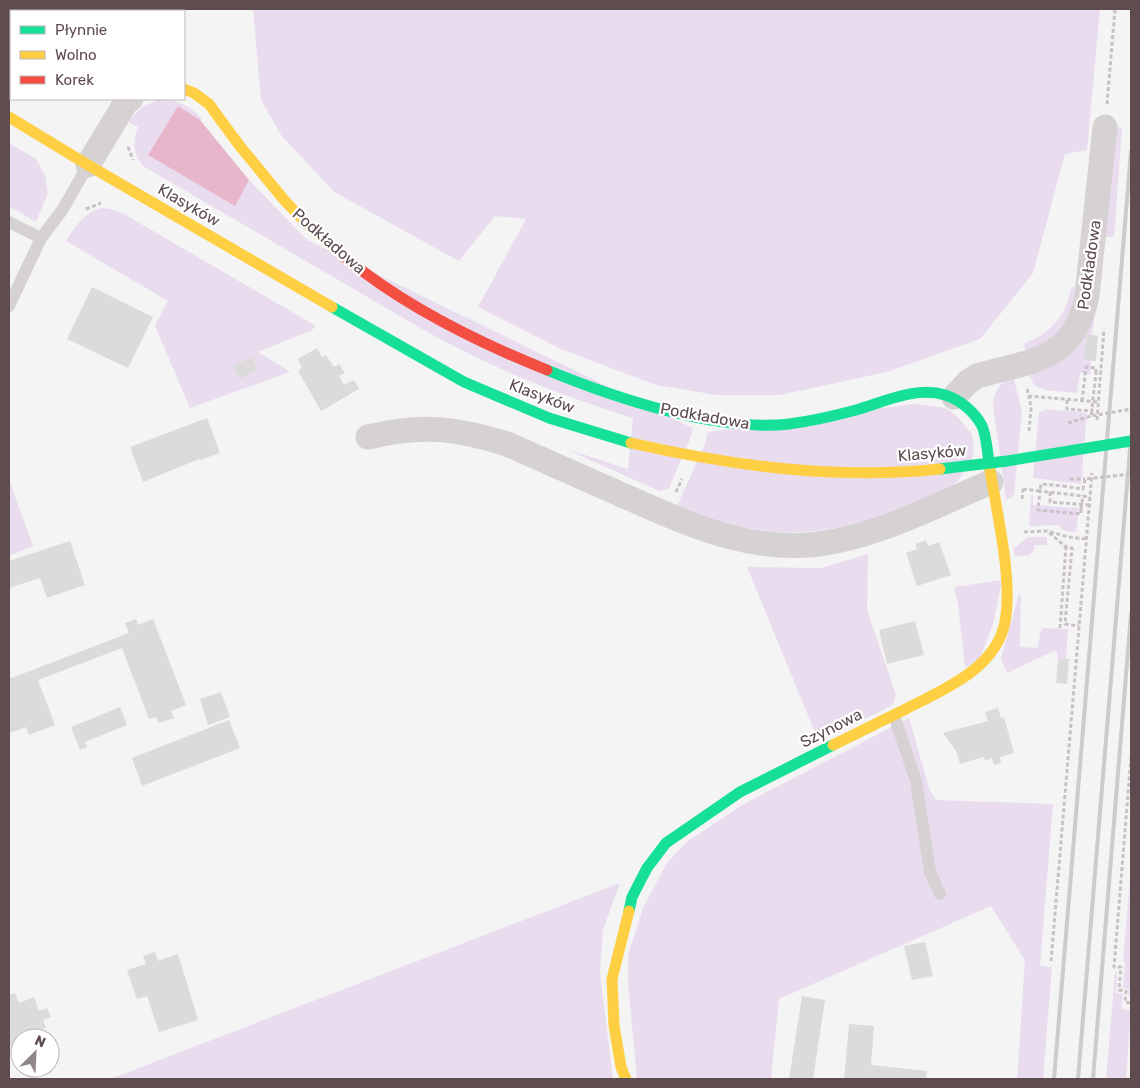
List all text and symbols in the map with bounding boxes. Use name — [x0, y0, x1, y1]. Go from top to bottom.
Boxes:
legend — [10, 10, 185, 100]
text: Płynnie — [55, 21, 107, 39]
text: Wolno — [55, 46, 97, 64]
text: Korek — [55, 71, 94, 89]
street label: Klasyków — [155, 180, 224, 230]
street label: Podkładowa — [289, 204, 369, 278]
street label: Podkładowa — [1073, 219, 1105, 311]
street label: Klasyków — [507, 375, 578, 417]
street label: Podkładowa — [659, 399, 751, 433]
street label: Klasyków — [897, 441, 967, 465]
street label: Szynowa — [797, 704, 865, 752]
north arrow — [10, 1028, 60, 1078]
text: N — [32, 1032, 48, 1051]

